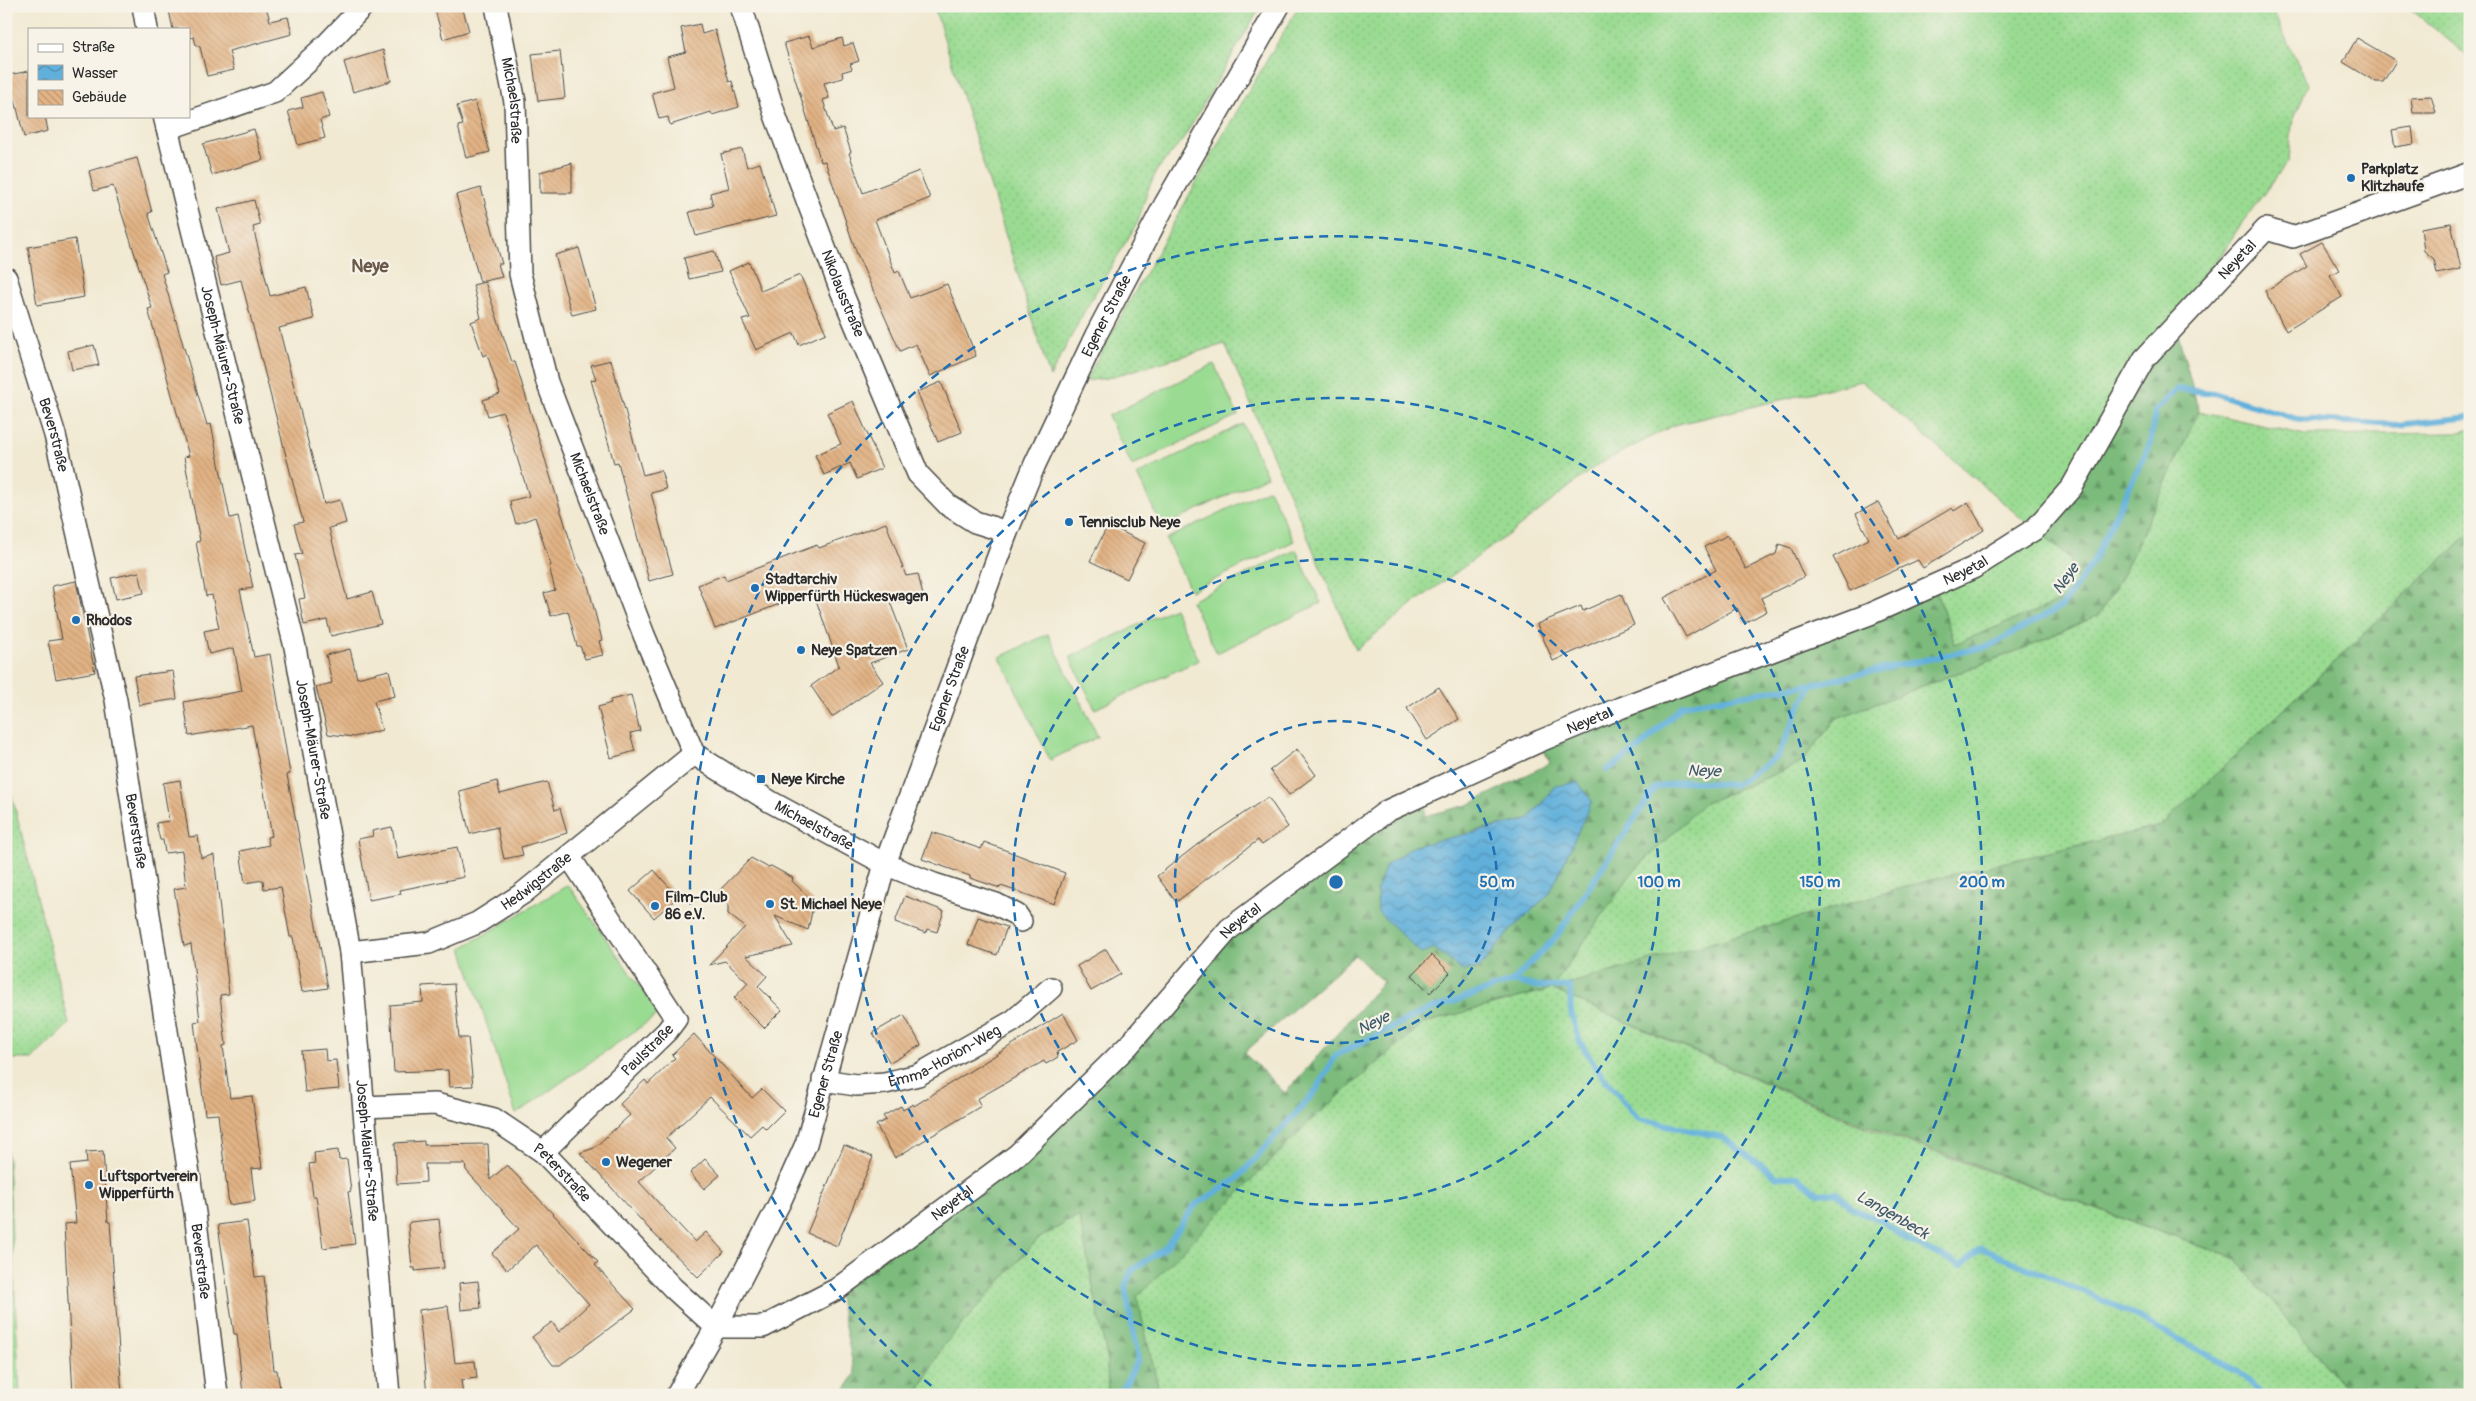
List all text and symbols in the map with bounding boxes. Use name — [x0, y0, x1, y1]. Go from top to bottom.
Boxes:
legend — [28, 28, 190, 118]
text: Straße — [72, 38, 115, 57]
street label: Michaelstraße — [496, 56, 525, 144]
text: Wasser — [72, 64, 119, 83]
text: Gebäude — [72, 88, 127, 107]
place label: Parkplatz Klitzhaufe — [2361, 160, 2425, 196]
marker: Parkplatz Klitzhaufe — [2345, 172, 2357, 184]
street label: Neyetal — [2214, 236, 2261, 284]
street label: Nikolausstraße — [817, 247, 869, 341]
district label: Neye — [351, 255, 390, 278]
street label: Egener Straße — [1078, 271, 1136, 360]
street label: Joseph-Mäurer-Straße — [196, 284, 249, 427]
street label: Beverstraße — [34, 396, 72, 474]
street label: Michaelstraße — [565, 450, 614, 538]
place label: Tennisclub Neye — [1078, 513, 1181, 532]
marker: Tennisclub Neye — [1063, 516, 1075, 528]
street label: Neyetal — [1940, 552, 1992, 590]
water label: Neye — [2048, 558, 2085, 598]
place label: Stadtarchiv Wipperfürth Hückeswagen — [765, 570, 929, 606]
marker: Stadtarchiv Wipperfürth Hückeswagen — [749, 582, 761, 594]
place label: Rhodos — [86, 611, 132, 630]
marker: Rhodos — [70, 614, 82, 626]
place label: Neye Spatzen — [811, 641, 898, 660]
street label: Egener Straße — [925, 643, 974, 734]
marker: Neye Spatzen — [795, 644, 807, 656]
street label: Joseph-Mäurer-Straße — [291, 678, 335, 822]
street label: Neyetal — [1564, 703, 1615, 739]
water label: Neye — [1687, 760, 1723, 782]
place label: Neye Kirche — [771, 770, 845, 789]
marker: Neye Kirche — [755, 773, 767, 785]
street label: Beverstraße — [121, 792, 151, 871]
street label: Michaelstraße — [771, 797, 857, 855]
street label: Hedwigstraße — [497, 848, 576, 915]
centre of rings — [1327, 873, 1345, 891]
text: 50 m — [1480, 873, 1514, 892]
text: 100 m — [1638, 873, 1680, 892]
text: 150 m — [1800, 873, 1840, 892]
text: 200 m — [1959, 873, 2005, 892]
place label: Film-Club 86 e.V. — [665, 888, 728, 924]
place label: St. Michael Neye — [780, 895, 882, 914]
marker: St. Michael Neye — [764, 898, 776, 910]
street label: Neyetal — [1216, 899, 1265, 943]
marker: Film-Club 86 e.V. — [649, 900, 661, 912]
water label: Neye — [1354, 1006, 1395, 1039]
street label: Paulstraße — [618, 1020, 679, 1080]
street label: Emma-Horion-Weg — [886, 1021, 1004, 1092]
street label: Egener Straße — [805, 1028, 848, 1120]
street label: Joseph-Mäurer-Straße — [351, 1079, 383, 1223]
street label: Peterstraße — [529, 1139, 595, 1207]
place label: Wegener — [616, 1153, 673, 1172]
marker: Wegener — [600, 1156, 612, 1168]
place label: Luftsportverein Wipperfürth — [99, 1167, 198, 1203]
marker: Luftsportverein Wipperfürth — [83, 1179, 95, 1191]
street label: Neyetal — [928, 1182, 977, 1226]
water label: Langenbeck — [1853, 1186, 1933, 1244]
street label: Beverstraße — [186, 1222, 214, 1301]

